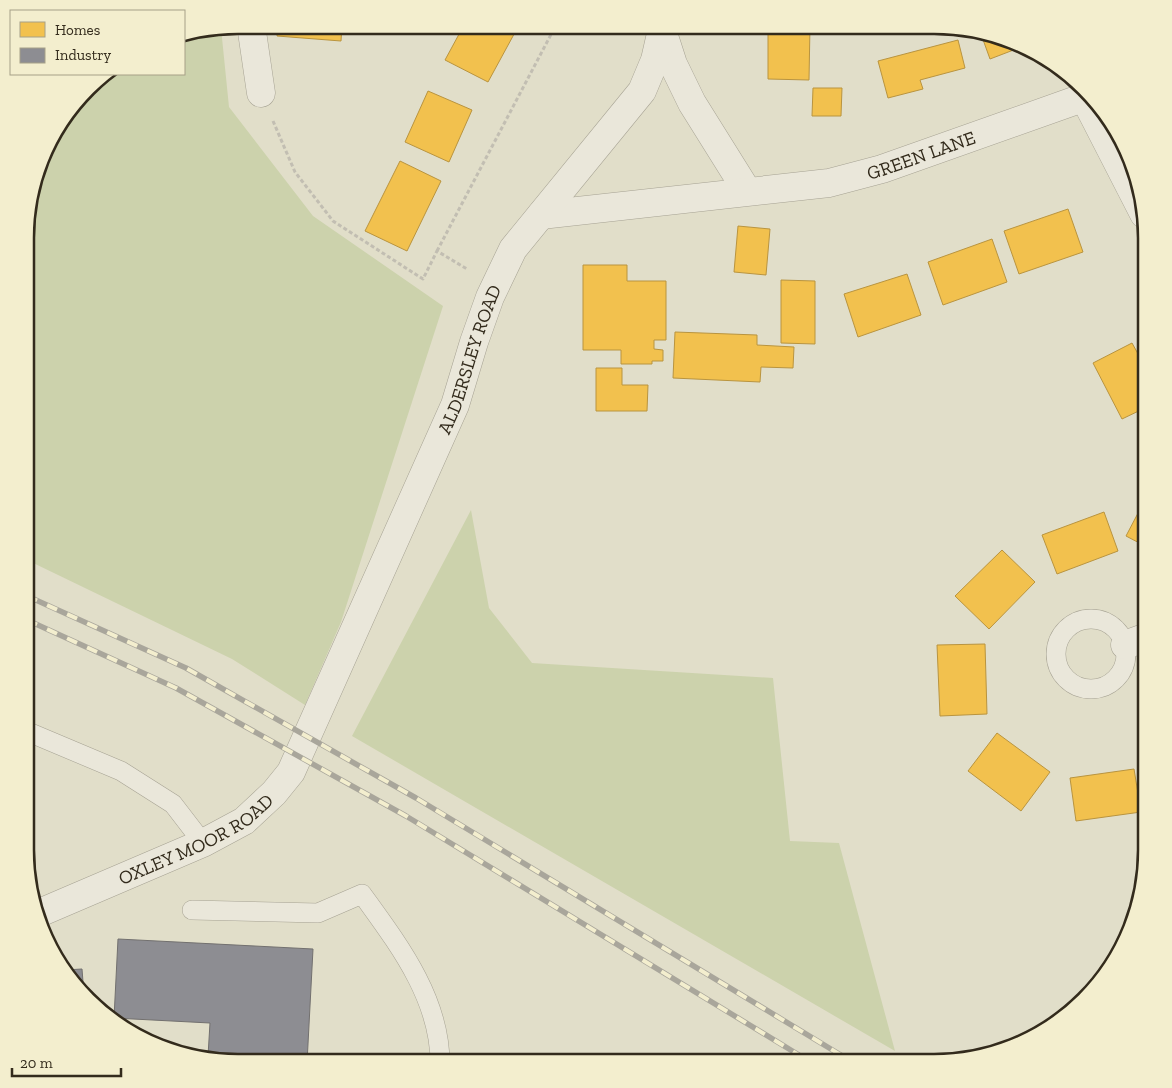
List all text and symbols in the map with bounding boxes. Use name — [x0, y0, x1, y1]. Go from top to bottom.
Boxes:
legend — [10, 10, 185, 75]
text: Homes — [55, 21, 100, 39]
text: Industry — [55, 46, 112, 64]
street label: GREEN LANE — [864, 126, 979, 185]
street label: ALDERSLEY ROAD — [433, 281, 506, 438]
street label: OXLEY MOOR ROAD — [115, 789, 278, 890]
scale bar — [12, 1046, 121, 1078]
text: 20 m — [20, 1054, 53, 1072]

